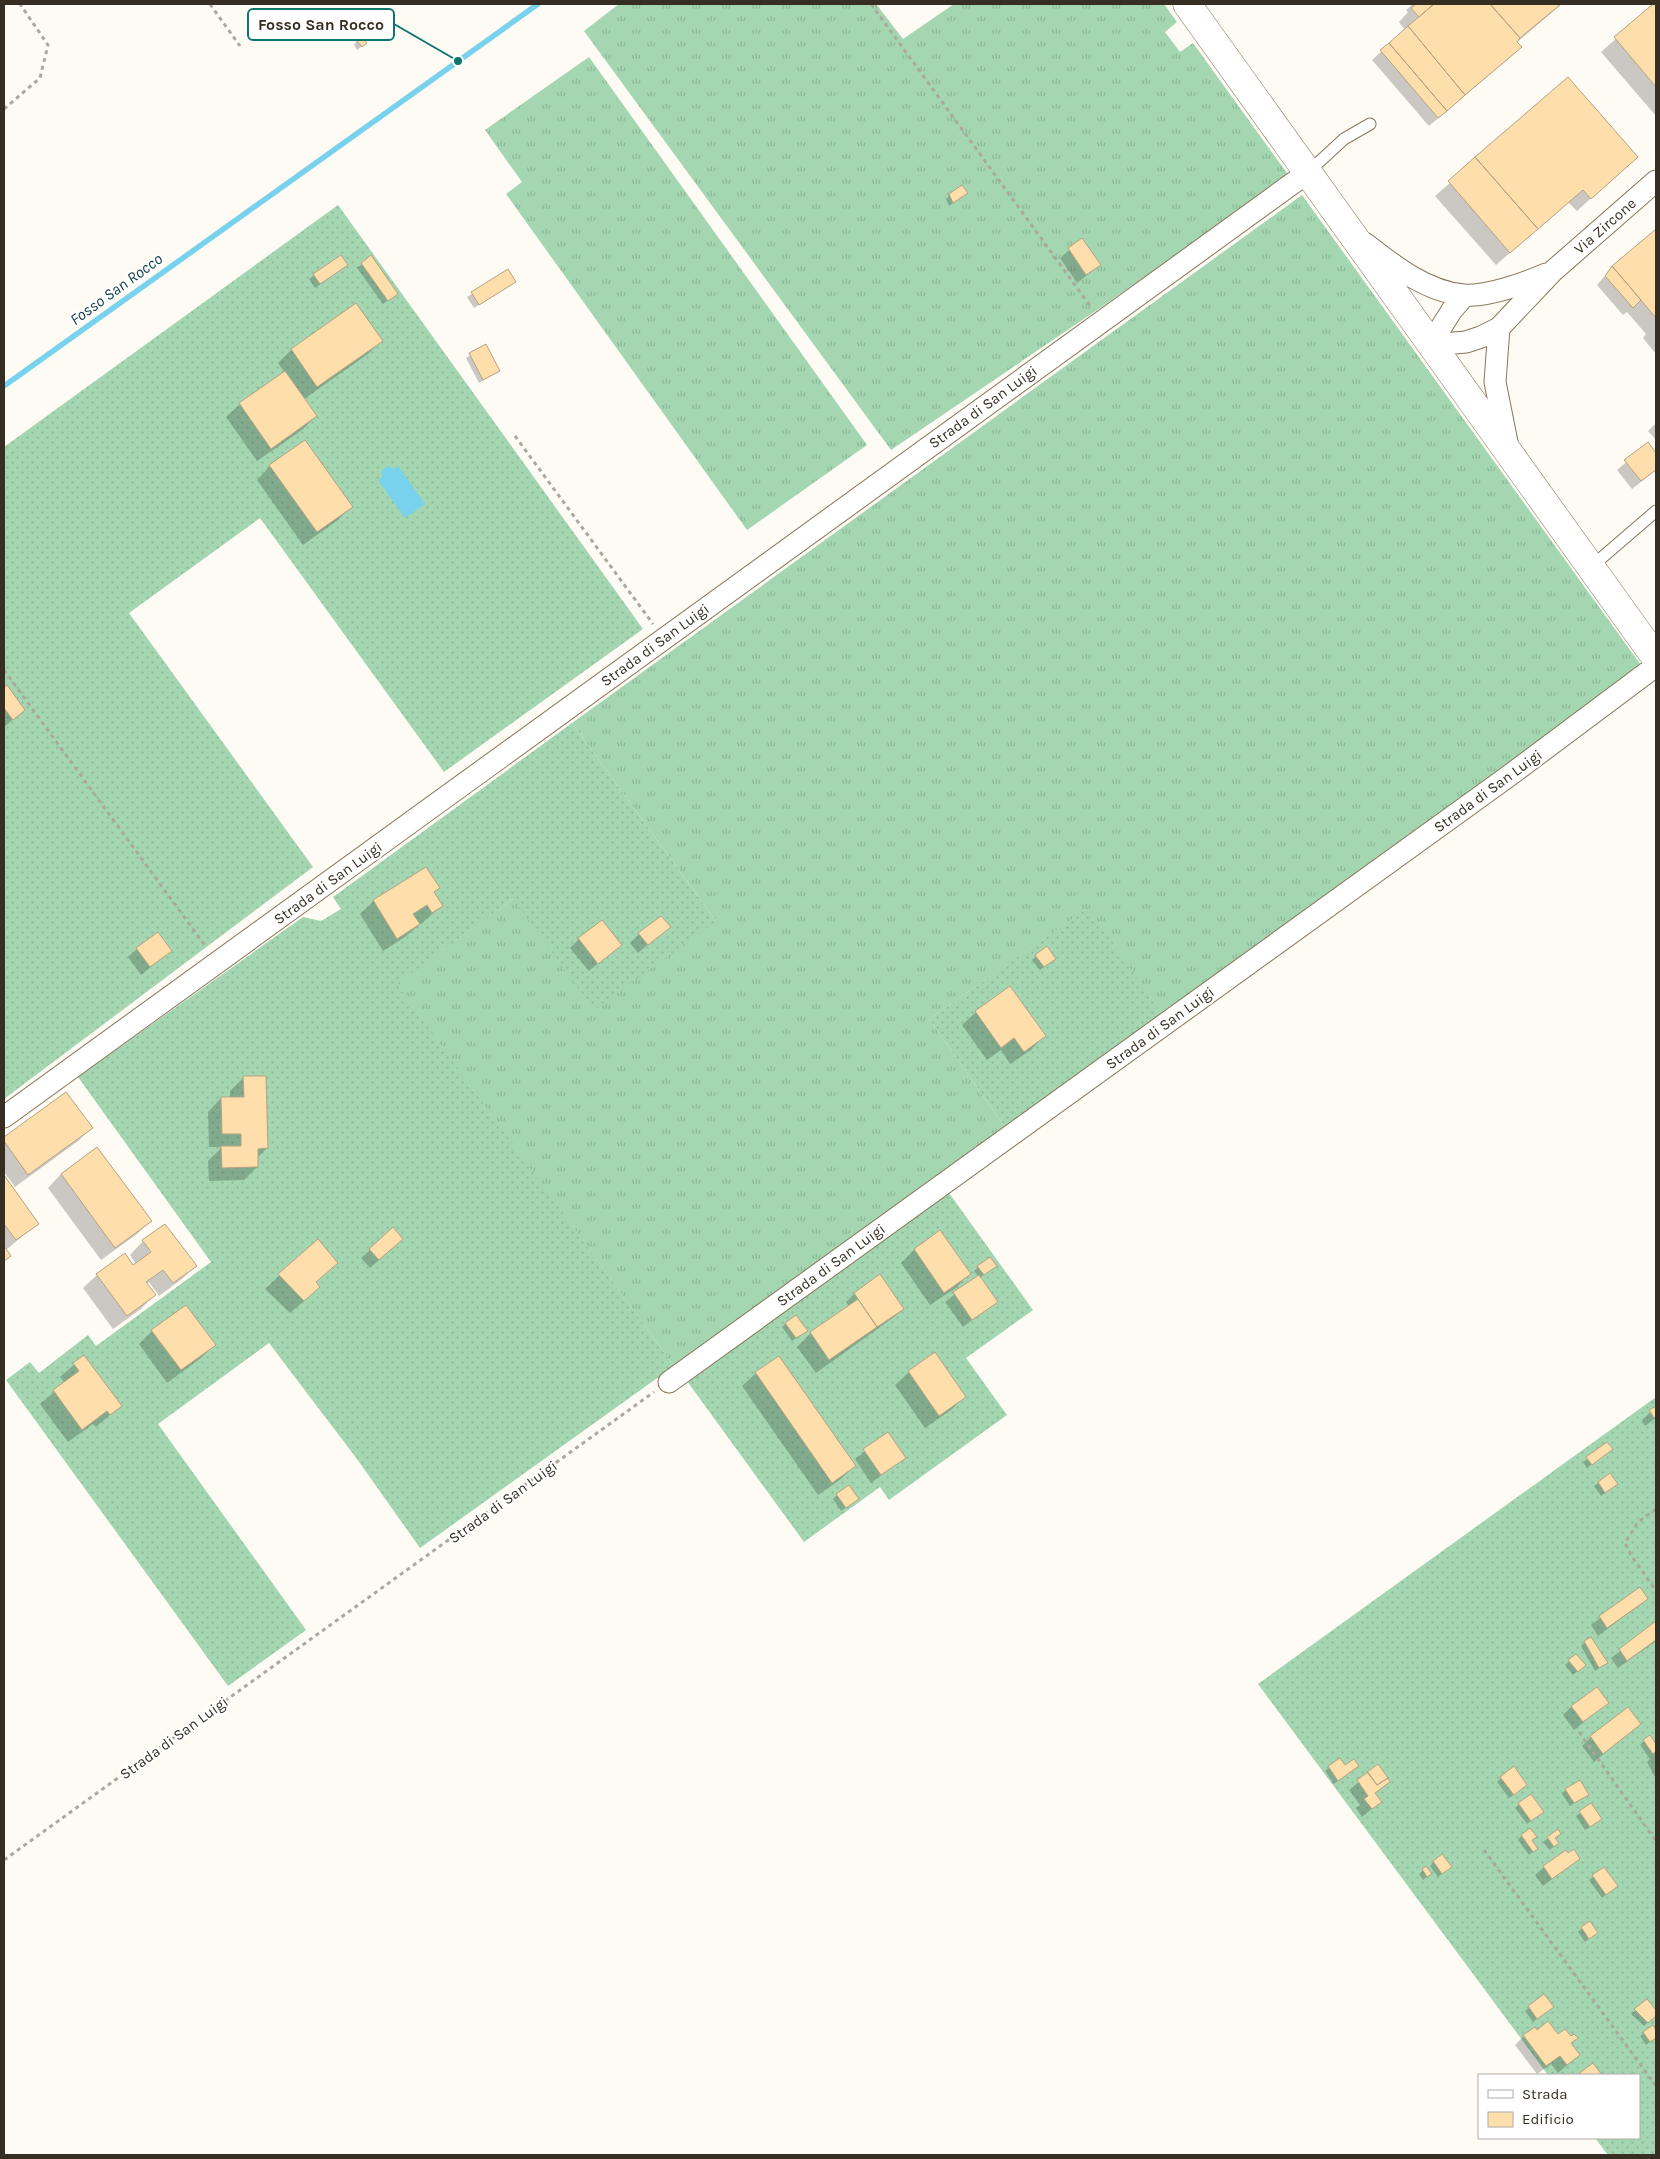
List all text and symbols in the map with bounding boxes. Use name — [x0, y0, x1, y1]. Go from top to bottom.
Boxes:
callout: Fosso San Rocco — [248, 9, 394, 40]
text: Fosso San Rocco — [258, 15, 384, 34]
street label: Via Zircone — [1570, 194, 1640, 258]
water label: Fosso San Rocco — [66, 249, 166, 329]
street label: Strada di San Luigi — [925, 362, 1041, 452]
street label: Strada di San Luigi — [597, 600, 713, 690]
street label: Strada di San Luigi — [1430, 746, 1546, 836]
street label: Strada di San Luigi — [270, 838, 386, 928]
street label: Strada di San Luigi — [1102, 983, 1218, 1073]
street label: Strada di San Luigi — [773, 1220, 889, 1310]
street label: Strada di San Luigi — [445, 1457, 561, 1547]
street label: Strada di San Luigi — [116, 1693, 232, 1783]
legend — [1478, 2074, 1640, 2139]
text: Strada — [1522, 2085, 1568, 2103]
text: Edificio — [1522, 2110, 1574, 2128]

